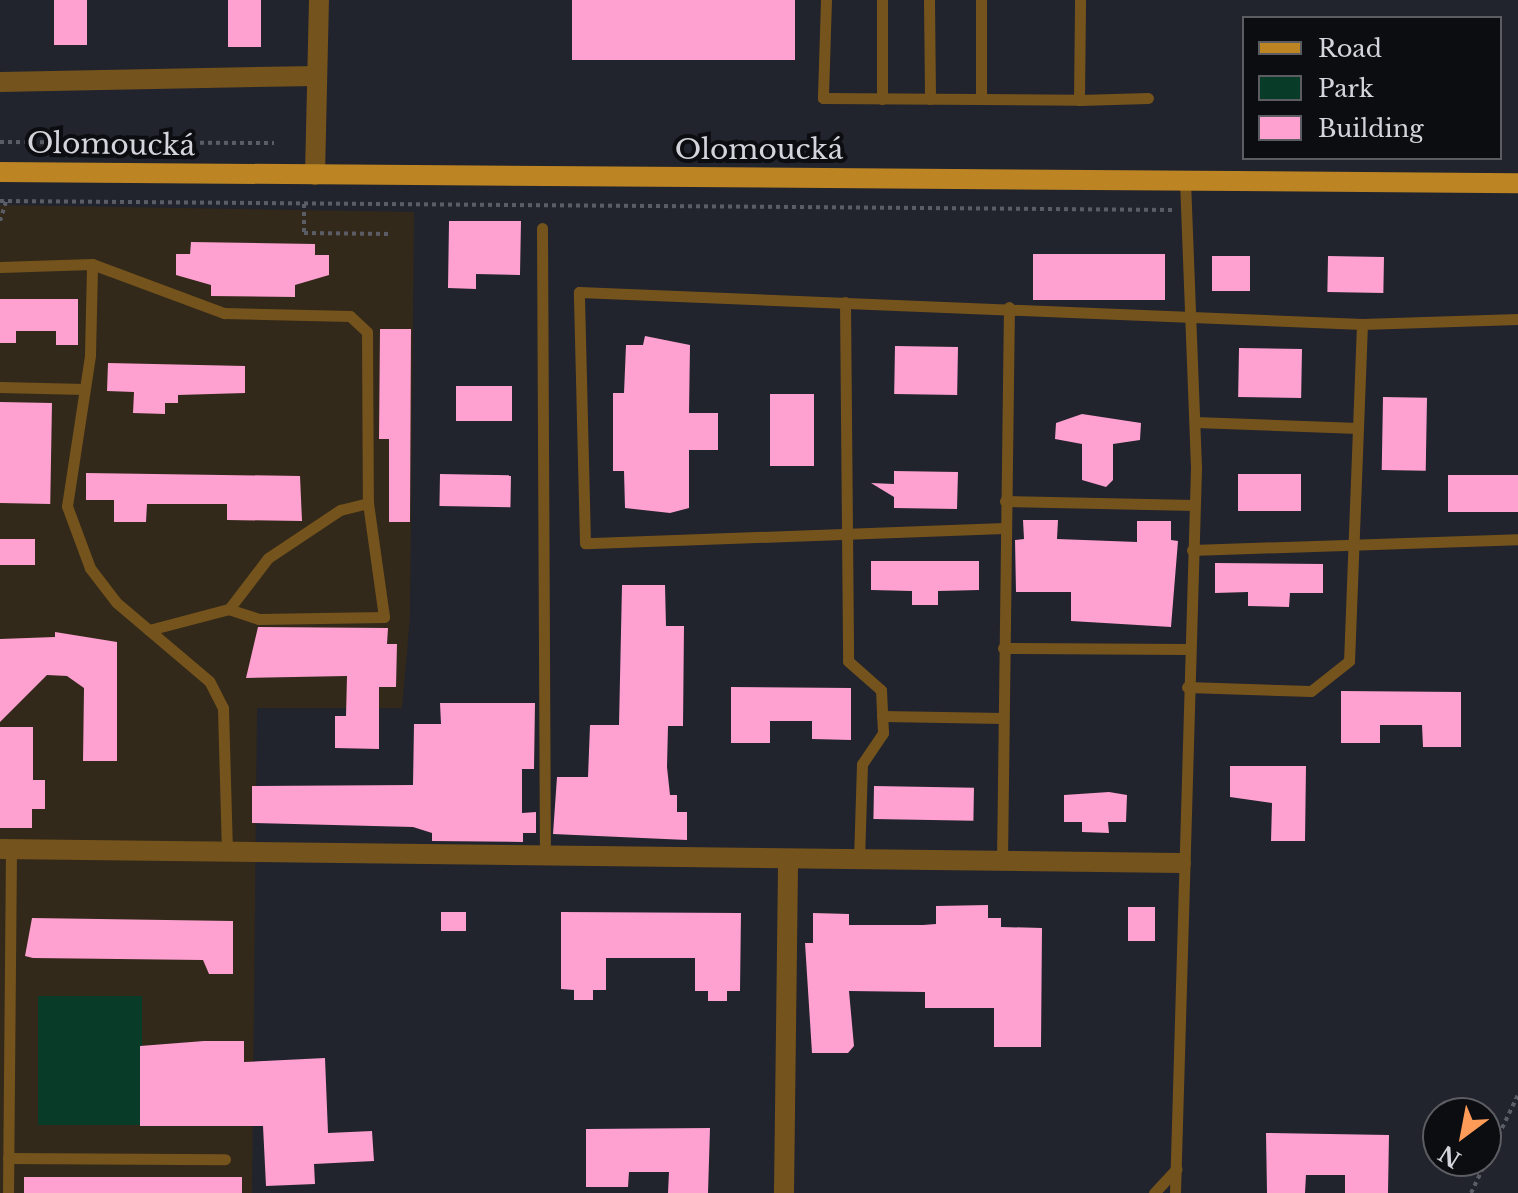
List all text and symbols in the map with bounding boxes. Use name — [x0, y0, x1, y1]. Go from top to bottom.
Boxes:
legend — [1242, 16, 1502, 160]
text: Road — [1318, 34, 1382, 63]
text: Park — [1318, 74, 1374, 103]
text: Building — [1318, 114, 1424, 143]
street label: Olomoucká — [26, 127, 196, 163]
street label: Olomoucká — [675, 133, 843, 167]
north arrow — [1422, 1097, 1502, 1177]
text: N — [1434, 1139, 1466, 1173]

